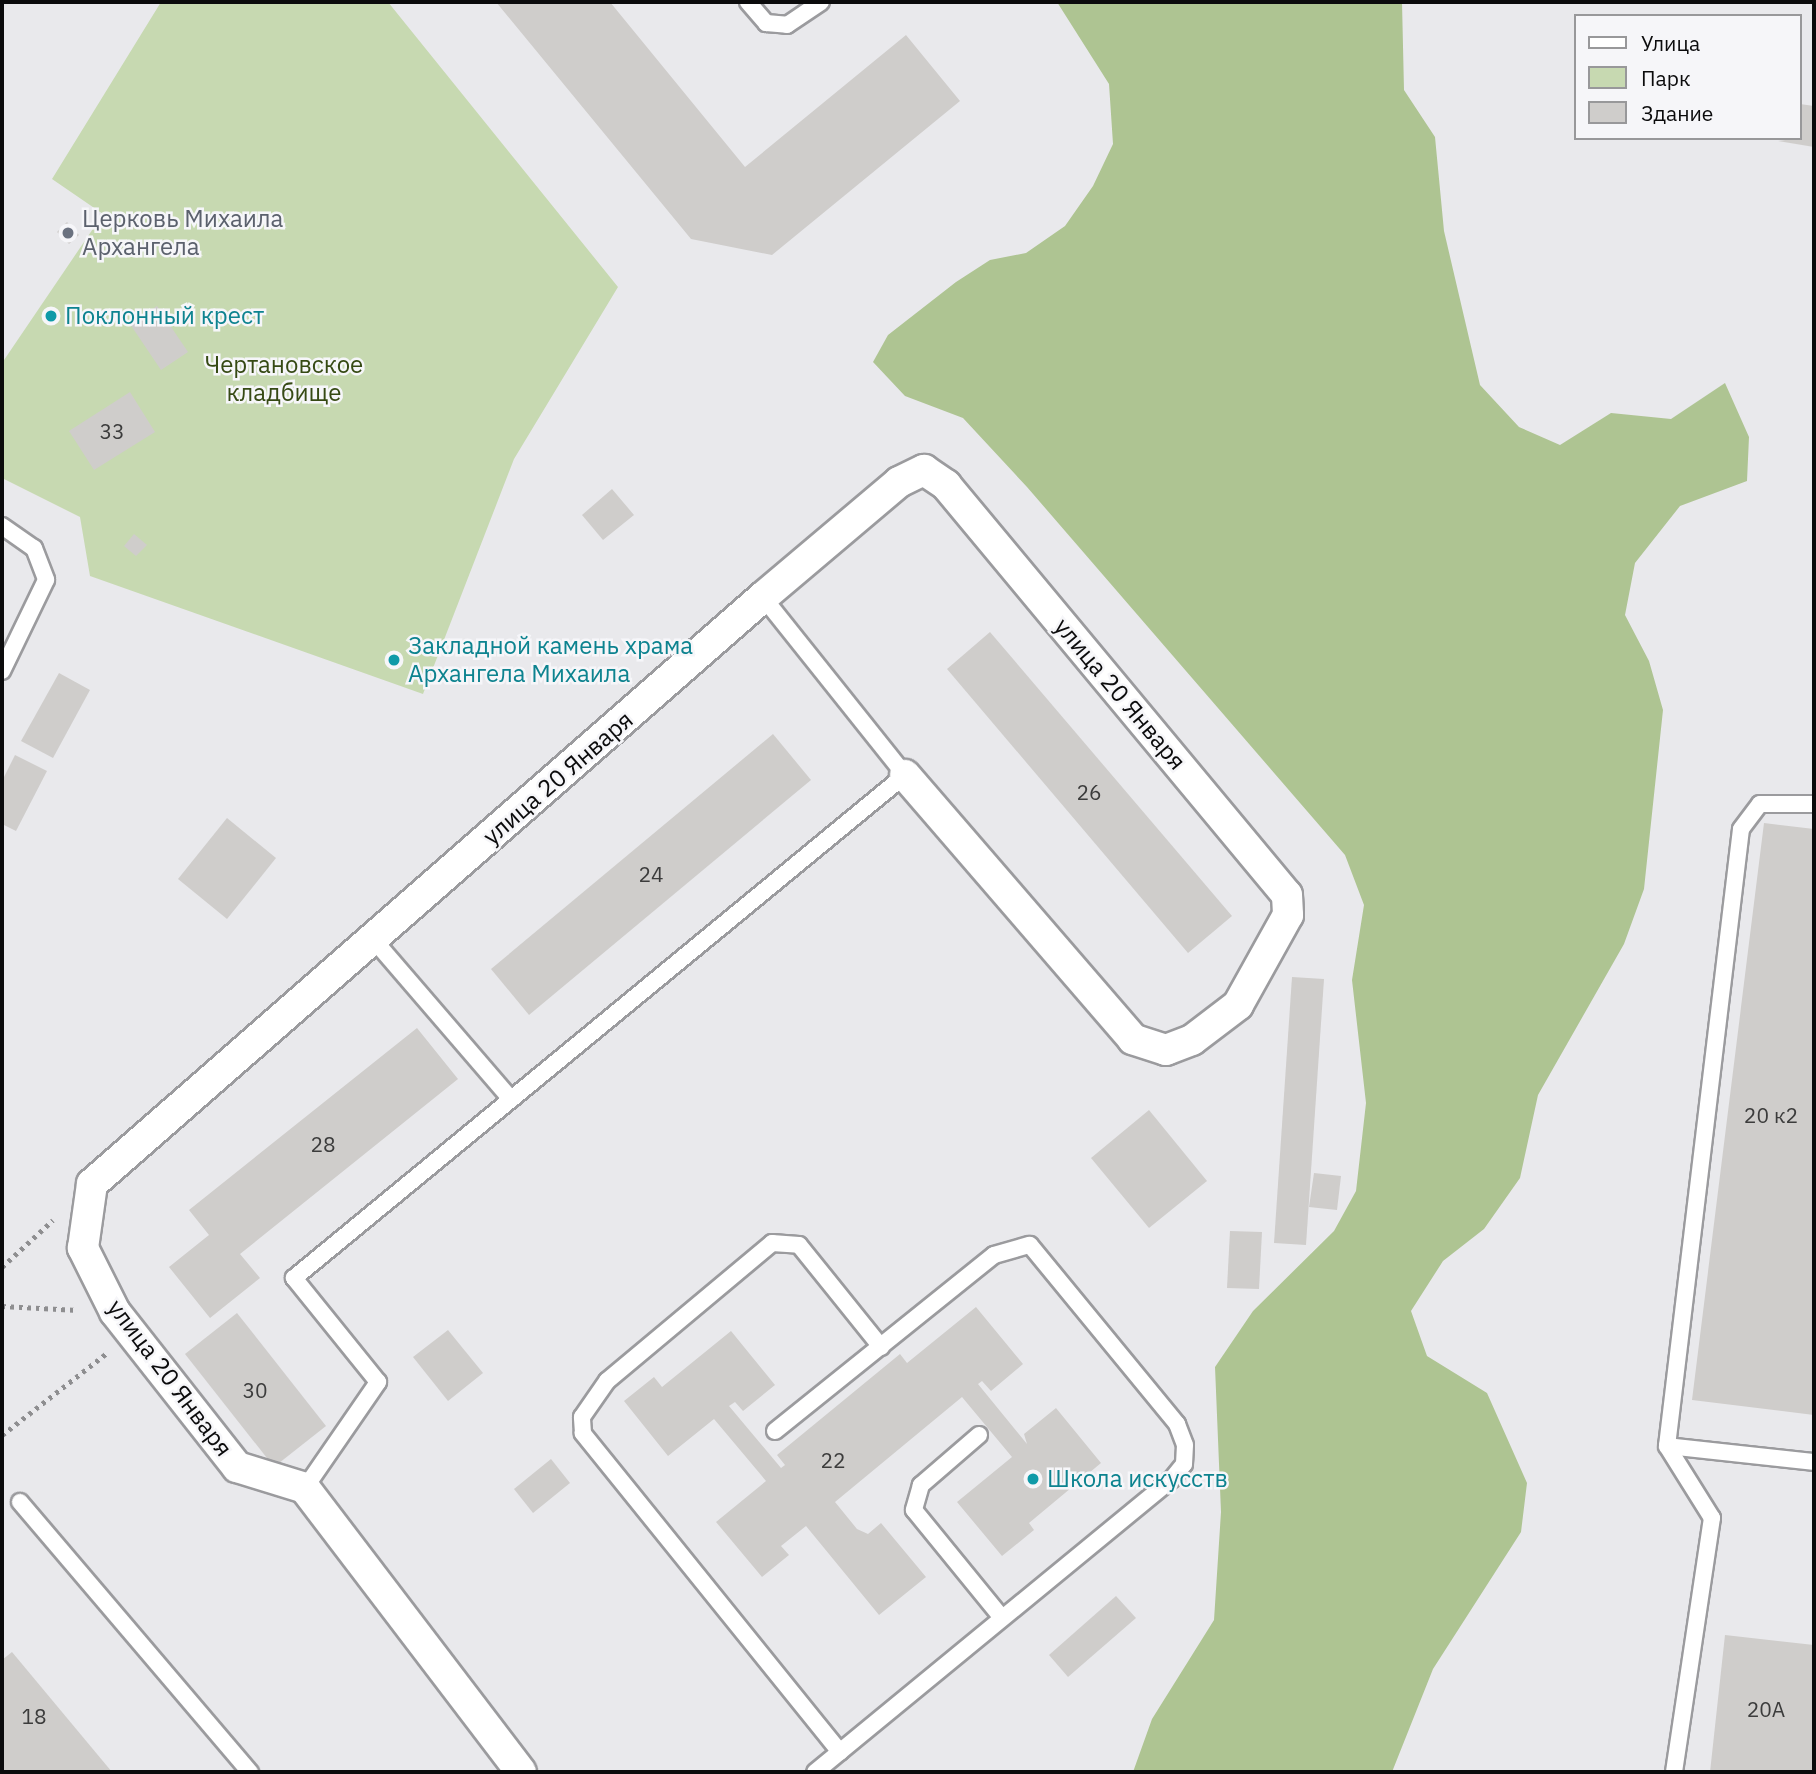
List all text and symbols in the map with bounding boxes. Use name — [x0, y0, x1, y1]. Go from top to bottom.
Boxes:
legend — [1574, 14, 1802, 140]
text: Улица — [1641, 29, 1700, 57]
text: Парк — [1641, 64, 1691, 92]
text: Здание — [1641, 99, 1713, 127]
place label: Церковь Михаила Архангела — [82, 205, 283, 261]
marker: Церковь Михаила Архангела — [60, 225, 76, 241]
place label: Поклонный крест — [65, 302, 264, 330]
marker: Поклонный крест — [43, 308, 59, 324]
park label: Чертановское кладбище — [205, 351, 363, 407]
house number: 33 — [99, 418, 125, 444]
street label: улица 20 Января — [1048, 612, 1192, 776]
place label: Закладной камень храма Архангела Михаила — [408, 632, 693, 688]
marker: Закладной камень храма Архангела Михаила — [386, 652, 402, 668]
street label: улица 20 Января — [477, 705, 639, 851]
house number: 26 — [1076, 779, 1102, 805]
house number: 24 — [638, 861, 664, 887]
house number: 20 к2 — [1744, 1102, 1798, 1128]
house number: 28 — [310, 1131, 336, 1157]
street label: улица 20 Января — [102, 1294, 238, 1462]
house number: 30 — [242, 1377, 268, 1403]
house number: 22 — [820, 1447, 846, 1473]
place label: Школа искусств — [1047, 1465, 1228, 1493]
marker: Школа искусств — [1025, 1471, 1041, 1487]
house number: 20А — [1747, 1696, 1785, 1722]
house number: 18 — [21, 1703, 47, 1729]

